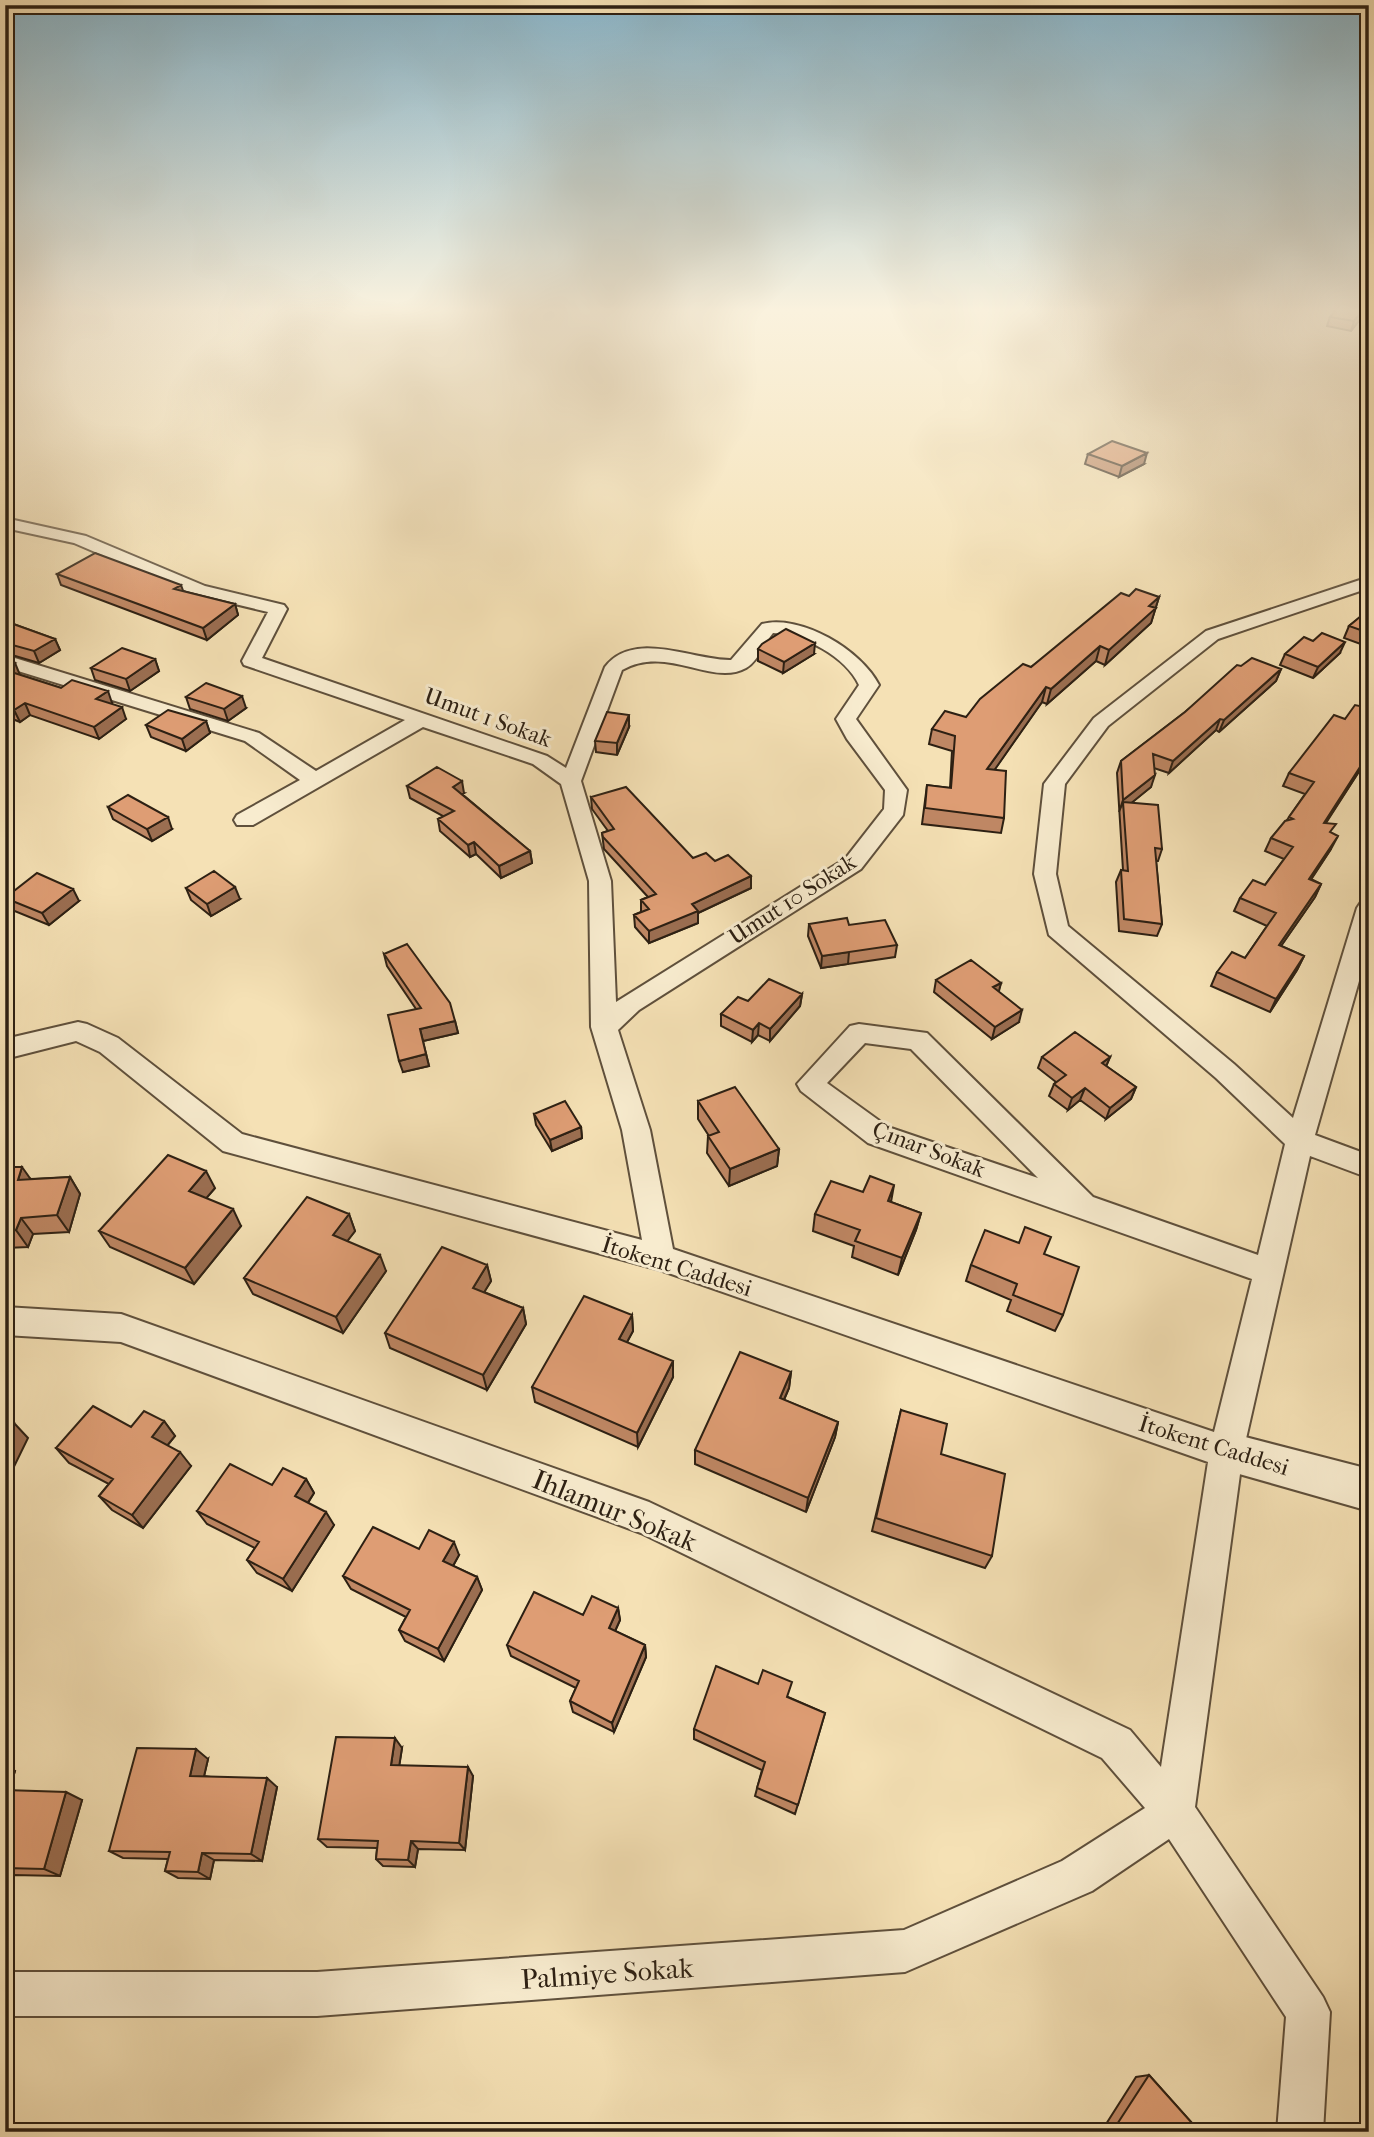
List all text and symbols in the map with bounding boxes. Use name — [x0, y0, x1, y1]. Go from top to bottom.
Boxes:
street label: Umut 1 Sokak — [420, 682, 556, 753]
street label: Umut 10 Sokak — [724, 848, 862, 951]
street label: Çınar Sokak — [869, 1116, 990, 1184]
street label: İtokent Caddesi — [598, 1231, 755, 1302]
street label: İtokent Caddesi — [1135, 1410, 1292, 1481]
street label: Ihlamur Sokak — [528, 1463, 702, 1559]
street label: Palmiye Sokak — [520, 1951, 695, 1996]

